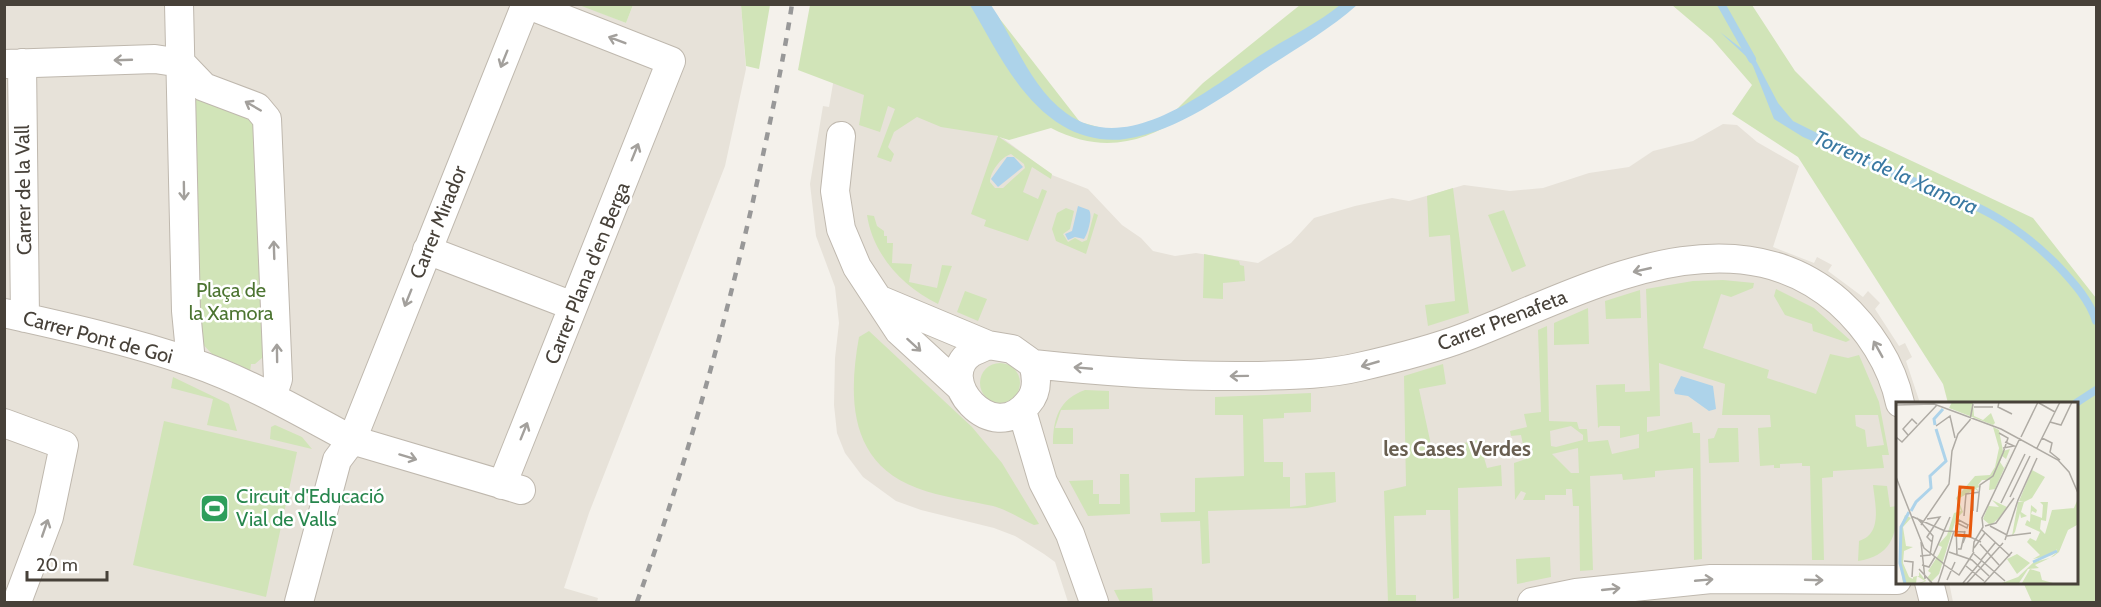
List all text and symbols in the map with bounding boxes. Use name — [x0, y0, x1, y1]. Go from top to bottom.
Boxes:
one-way arrow — [608, 34, 627, 45]
one-way arrow — [498, 49, 509, 67]
one-way arrow — [113, 54, 133, 66]
one-way arrow — [245, 100, 262, 112]
street label: Carrer de la Vall — [10, 124, 36, 255]
water label: Torrent de la Xamora — [1810, 125, 1982, 219]
one-way arrow — [630, 143, 641, 162]
street label: Carrer Mirador — [404, 161, 472, 282]
street label: Carrer Plana d'en Berga — [539, 178, 635, 368]
one-way arrow — [178, 181, 189, 201]
one-way arrow — [268, 240, 279, 260]
one-way arrow — [1632, 264, 1651, 276]
park label: Plaça de la Xamora — [189, 278, 274, 325]
street label: Carrer Prenafeta — [1434, 284, 1570, 356]
one-way arrow — [402, 289, 413, 307]
street label: Carrer Pont de Goi — [20, 305, 176, 369]
one-way arrow — [906, 338, 921, 352]
one-way arrow — [1872, 341, 1883, 359]
one-way arrow — [271, 344, 283, 364]
one-way arrow — [1361, 359, 1380, 370]
one-way arrow — [1074, 362, 1094, 373]
one-way arrow — [1229, 370, 1249, 382]
inset map — [1896, 402, 2077, 583]
one-way arrow — [519, 422, 530, 440]
district label: les Cases Verdes — [1383, 436, 1531, 461]
one-way arrow — [398, 452, 417, 463]
place label: Circuit d'Educació Vial de Valls — [236, 484, 384, 531]
sports icon: Circuit d'Educació Vial de Valls — [199, 492, 231, 524]
one-way arrow — [40, 519, 51, 538]
scale bar — [27, 544, 106, 582]
text: 20 m — [36, 554, 78, 576]
one-way arrow — [1693, 574, 1713, 585]
one-way arrow — [1803, 574, 1823, 585]
one-way arrow — [1601, 583, 1620, 594]

